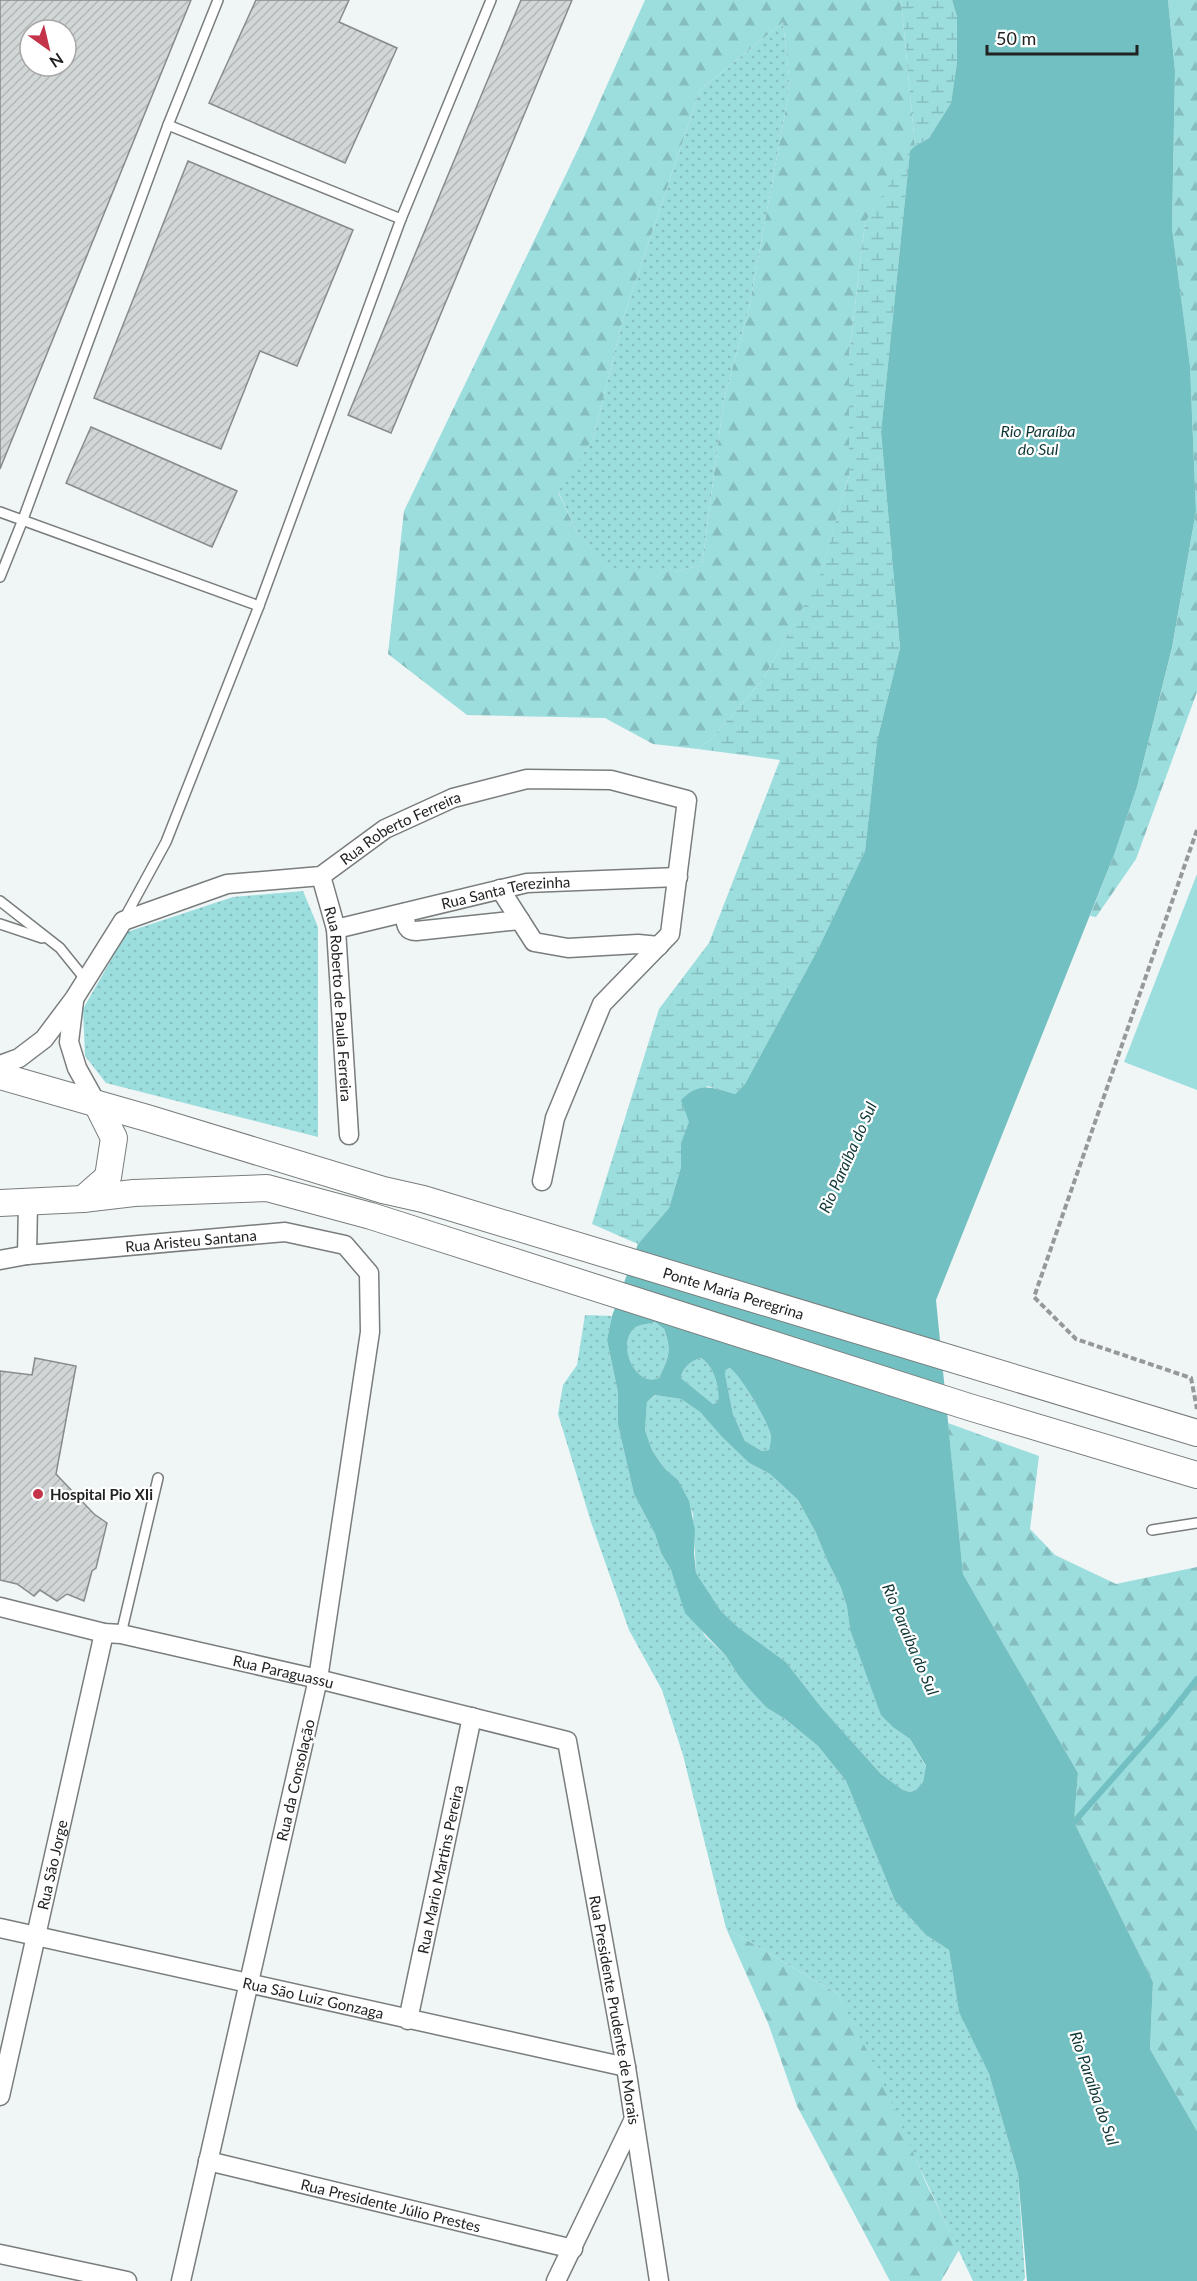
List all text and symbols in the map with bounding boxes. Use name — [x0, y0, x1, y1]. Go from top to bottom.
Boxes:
north arrow — [18, 18, 78, 78]
scale bar — [987, 18, 1137, 56]
text: 50 m — [996, 27, 1036, 49]
text: N — [46, 50, 67, 72]
water label: Rio Paraíba do Sul — [1000, 421, 1076, 458]
street label: Rua Roberto Ferreira — [336, 787, 463, 868]
street label: Rua Santa Terezinha — [439, 872, 571, 912]
street label: Rua Roberto de Paula Ferreira — [321, 904, 356, 1102]
water label: Rio Paraíba do Sul — [814, 1098, 880, 1215]
street label: Rua Aristeu Santana — [124, 1226, 257, 1255]
street label: Ponte Maria Peregrina — [661, 1263, 806, 1323]
place label: Hospital Pio XIi — [50, 1485, 153, 1503]
marker: Hospital Pio XIi — [31, 1487, 45, 1501]
water label: Rio Paraíba do Sul — [879, 1580, 943, 1698]
street label: Rua Paraguassu — [231, 1651, 336, 1692]
street label: Rua da Consolação — [272, 1717, 318, 1843]
street label: Rua Mario Martins Pereira — [413, 1783, 466, 1955]
street label: Rua São Jorge — [33, 1818, 71, 1911]
street label: Rua Presidente Prudente de Morais — [586, 1894, 644, 2126]
street label: Rua São Luiz Gonzaga — [241, 1973, 386, 2022]
water label: Rio Paraíba do Sul — [1067, 2028, 1124, 2148]
street label: Rua Presidente Júlio Prestes — [299, 2175, 482, 2235]

